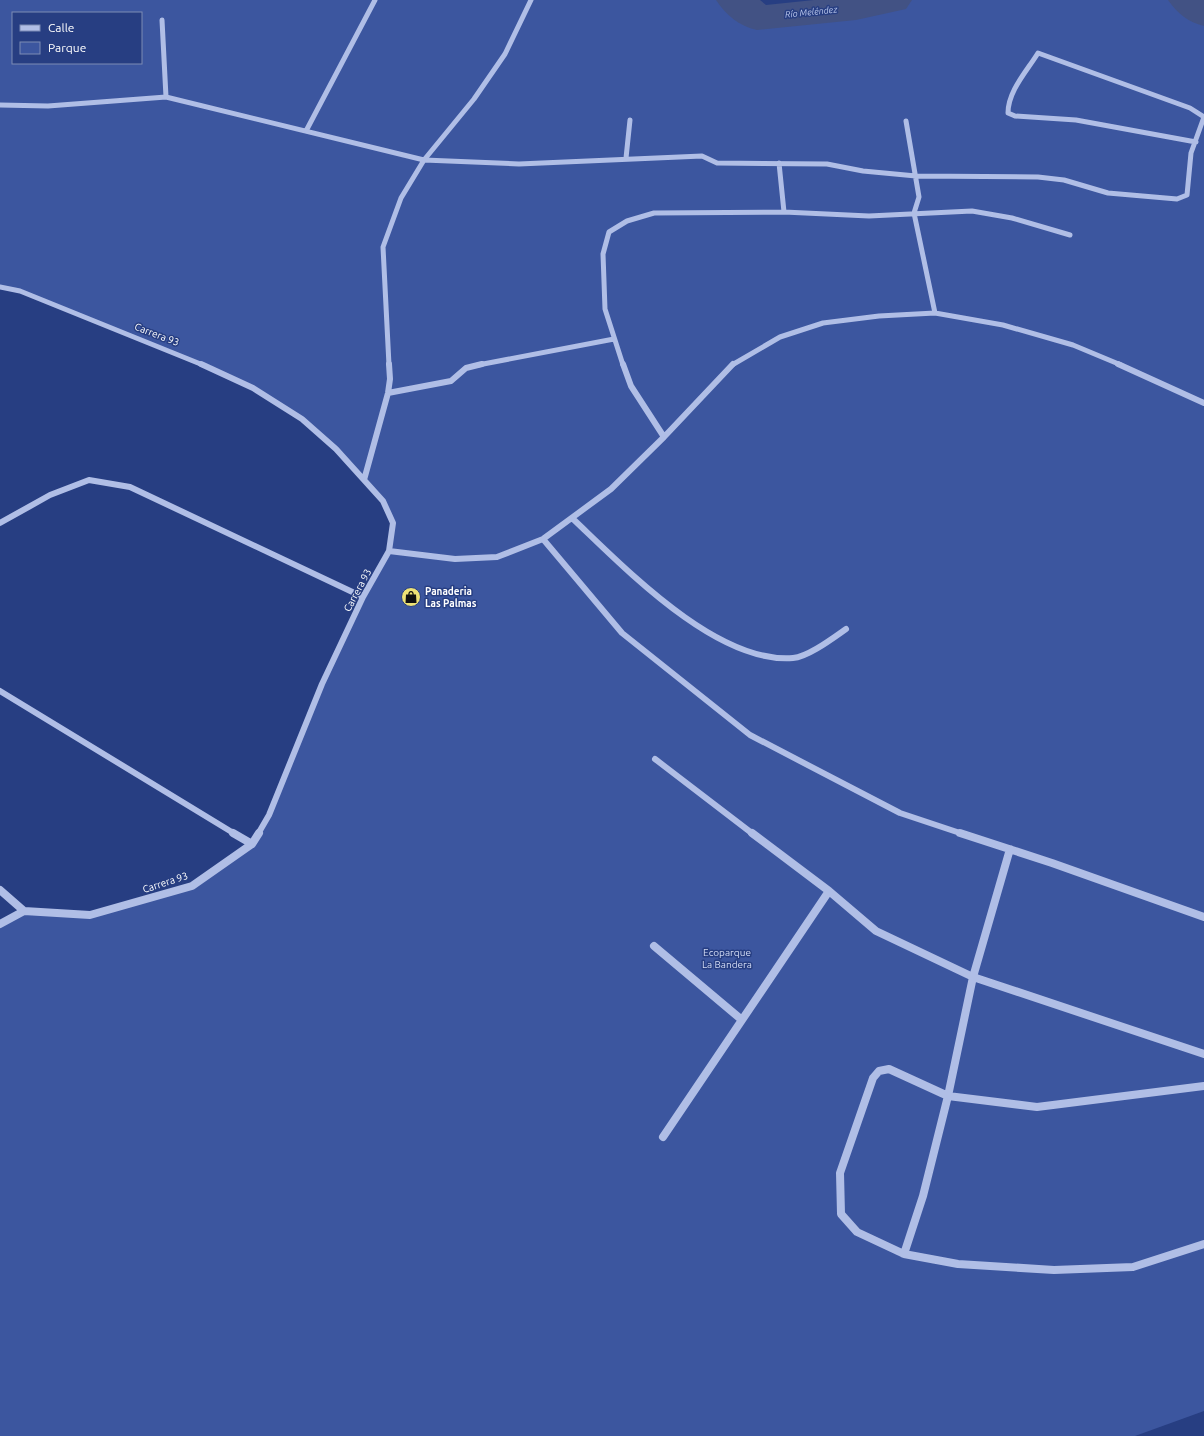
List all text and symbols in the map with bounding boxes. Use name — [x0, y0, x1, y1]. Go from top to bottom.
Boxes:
water label: Río Meléndez — [784, 4, 839, 20]
legend — [12, 12, 142, 64]
text: Calle — [48, 21, 74, 34]
text: Parque — [48, 41, 86, 54]
street label: Carrera 93 — [133, 321, 181, 348]
street label: Carrera 93 — [342, 567, 373, 614]
shop icon: Panaderia Las Palmas — [400, 586, 422, 608]
place label: Panaderia Las Palmas — [425, 586, 477, 609]
street label: Carrera 93 — [141, 870, 189, 895]
park label: Ecoparque La Bandera — [702, 947, 752, 970]

